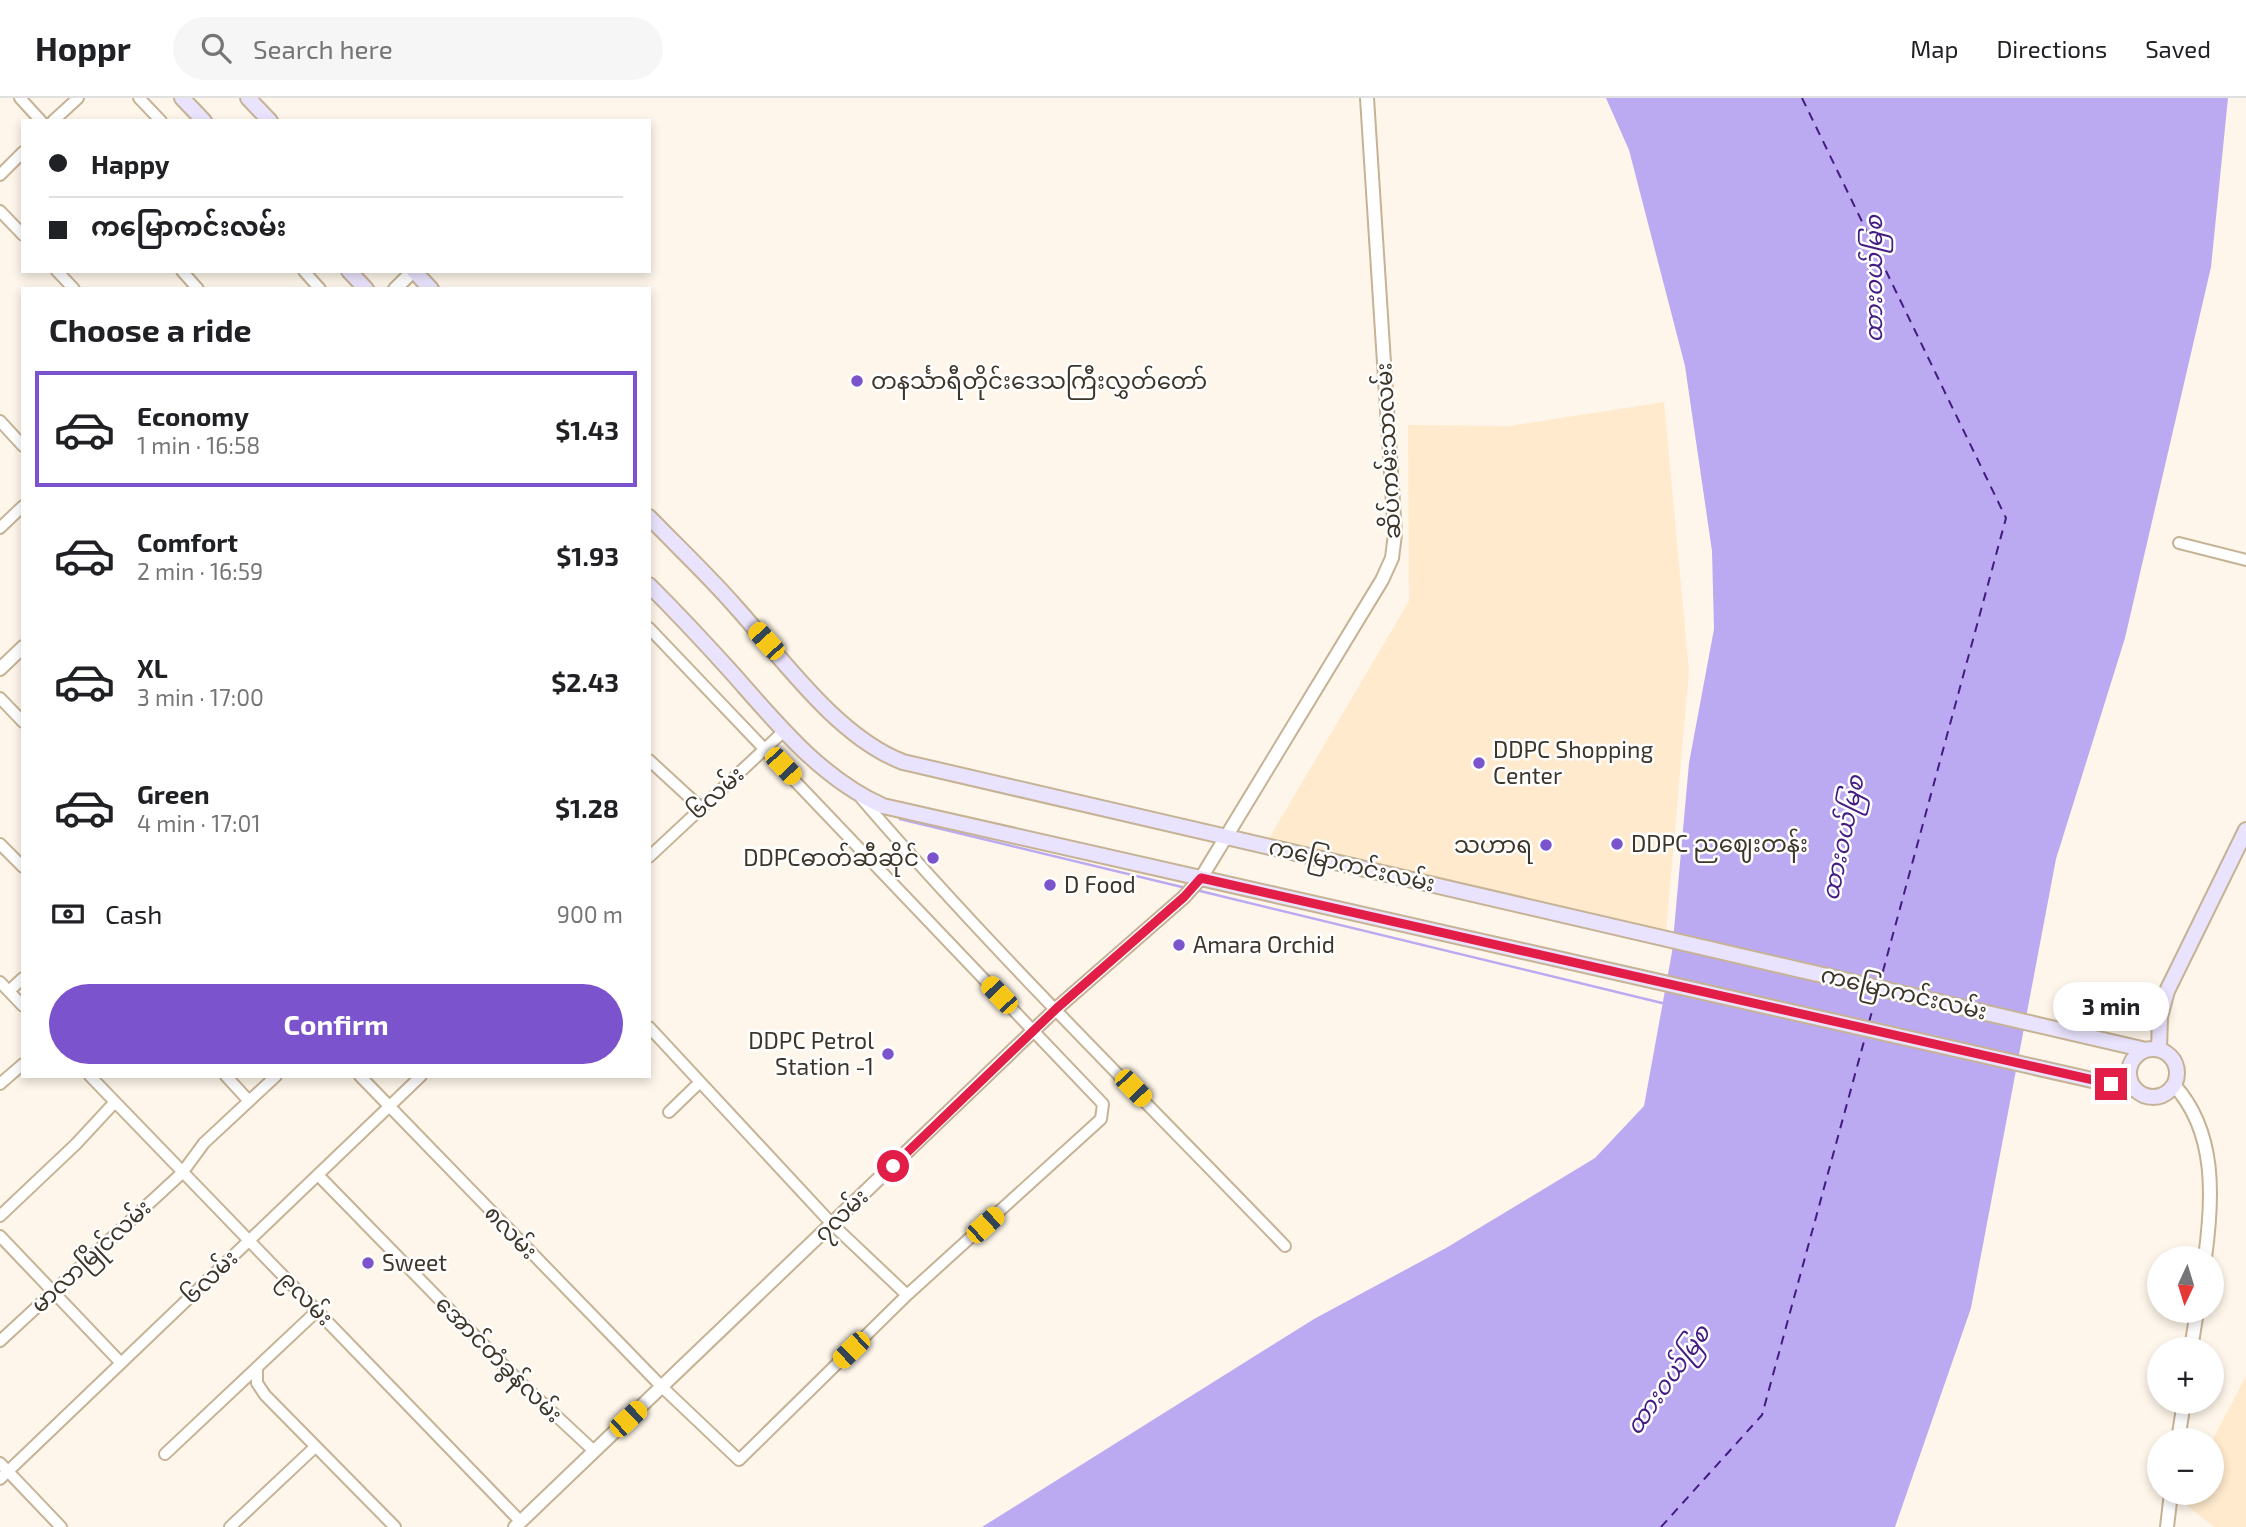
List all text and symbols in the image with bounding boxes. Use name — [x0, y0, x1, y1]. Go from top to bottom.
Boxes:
search box — [173, 17, 663, 80]
text: Hoppr — [35, 28, 131, 68]
icon: search — [197, 29, 235, 67]
text: Search here — [253, 33, 393, 64]
text: Map — [1910, 34, 1958, 63]
text: Directions — [1996, 34, 2107, 63]
text: Saved — [2145, 34, 2211, 63]
text: Happy — [91, 148, 170, 179]
text: ကမြောကင်းလမ်း — [91, 210, 287, 241]
water label: ထားဝယ်မြစ — [1857, 215, 1894, 343]
text: Choose a ride — [49, 310, 252, 348]
street label: ဆိပ်ကမ်းသာလမ်း — [1367, 362, 1406, 540]
place label: တနင်္သာရီတိုင်းဒေသကြီးလွှတ်တော် — [871, 365, 1207, 400]
marker: တနင်္သာရီတိုင်းဒေသကြီးလွှတ်တော် — [849, 373, 865, 389]
icon: car — [53, 398, 116, 461]
text: Economy — [137, 400, 249, 431]
text: $1.43 — [555, 414, 619, 445]
text: 1 min · 16:58 — [137, 431, 260, 459]
icon: car — [53, 524, 116, 587]
text: Comfort — [137, 526, 238, 557]
text: $1.93 — [556, 540, 619, 571]
text: 2 min · 16:59 — [137, 557, 263, 585]
car — [745, 618, 788, 664]
icon: car — [53, 650, 116, 713]
text: XL — [137, 652, 168, 683]
text: $2.43 — [551, 666, 619, 697]
text: 3 min · 17:00 — [137, 683, 264, 711]
place label: DDPC Shopping Center — [1493, 735, 1653, 789]
car — [761, 743, 806, 789]
marker: DDPC Shopping Center — [1471, 755, 1487, 771]
street label: ၆လမ်း — [681, 759, 749, 825]
water label: ထားဝယ်မြစ — [1813, 771, 1876, 904]
icon: car — [53, 776, 116, 839]
text: Green — [137, 778, 210, 809]
text: $1.28 — [555, 792, 619, 823]
text: 4 min · 17:01 — [137, 809, 261, 837]
place label: DDPC ညဈေးတန်း — [1631, 828, 1808, 863]
street label: ကမြောကင်းလမ်း — [1265, 830, 1438, 903]
place label: သဟာရ — [1454, 830, 1533, 864]
marker: DDPC ညဈေးတန်း — [1609, 836, 1625, 852]
marker: သဟာရ — [1538, 837, 1554, 853]
place label: DDPCဓာတ်ဆီဆိုင် — [743, 842, 919, 877]
marker: DDPCဓာတ်ဆီဆိုင် — [925, 850, 941, 866]
place label: D Food — [1064, 870, 1136, 898]
marker: D Food — [1042, 877, 1058, 893]
icon: cash — [49, 895, 87, 933]
text: Cash — [105, 898, 162, 929]
text: 900 m — [557, 900, 623, 928]
place label: Amara Orchid — [1193, 930, 1335, 958]
marker: Amara Orchid — [1171, 937, 1187, 953]
street label: ကမြောကင်းလမ်း — [1817, 958, 1990, 1031]
car — [977, 972, 1022, 1018]
callout: 3 min — [2053, 982, 2169, 1032]
button: Confirm — [49, 984, 623, 1064]
text: 3 min — [2082, 992, 2140, 1020]
place label: DDPC Petrol Station -1 — [748, 1026, 874, 1080]
marker: DDPC Petrol Station -1 — [880, 1046, 896, 1062]
car — [1111, 1066, 1156, 1110]
route end — [2095, 1068, 2127, 1100]
route start — [877, 1150, 909, 1182]
street label: ၇လမ်း — [807, 1181, 877, 1251]
street label: မာလာမြိုင်လမ်း — [24, 1192, 160, 1322]
street label: ၈လမ်း — [479, 1198, 545, 1264]
car — [963, 1203, 1008, 1247]
street label: ၆လမ်း — [175, 1243, 243, 1309]
north arrow — [2147, 1246, 2224, 1323]
map controls — [2147, 1246, 2224, 1505]
place label: Sweet — [382, 1248, 447, 1276]
marker: Sweet — [360, 1255, 376, 1271]
street label: ၉လမ်း — [269, 1263, 340, 1335]
street label: အောင်တံခွန်လမ်း — [426, 1288, 570, 1432]
water label: ထားဝယ်မြစ — [1618, 1317, 1721, 1444]
car — [829, 1328, 874, 1372]
button: + — [2147, 1337, 2224, 1414]
car — [606, 1397, 651, 1441]
button: − — [2147, 1428, 2224, 1505]

